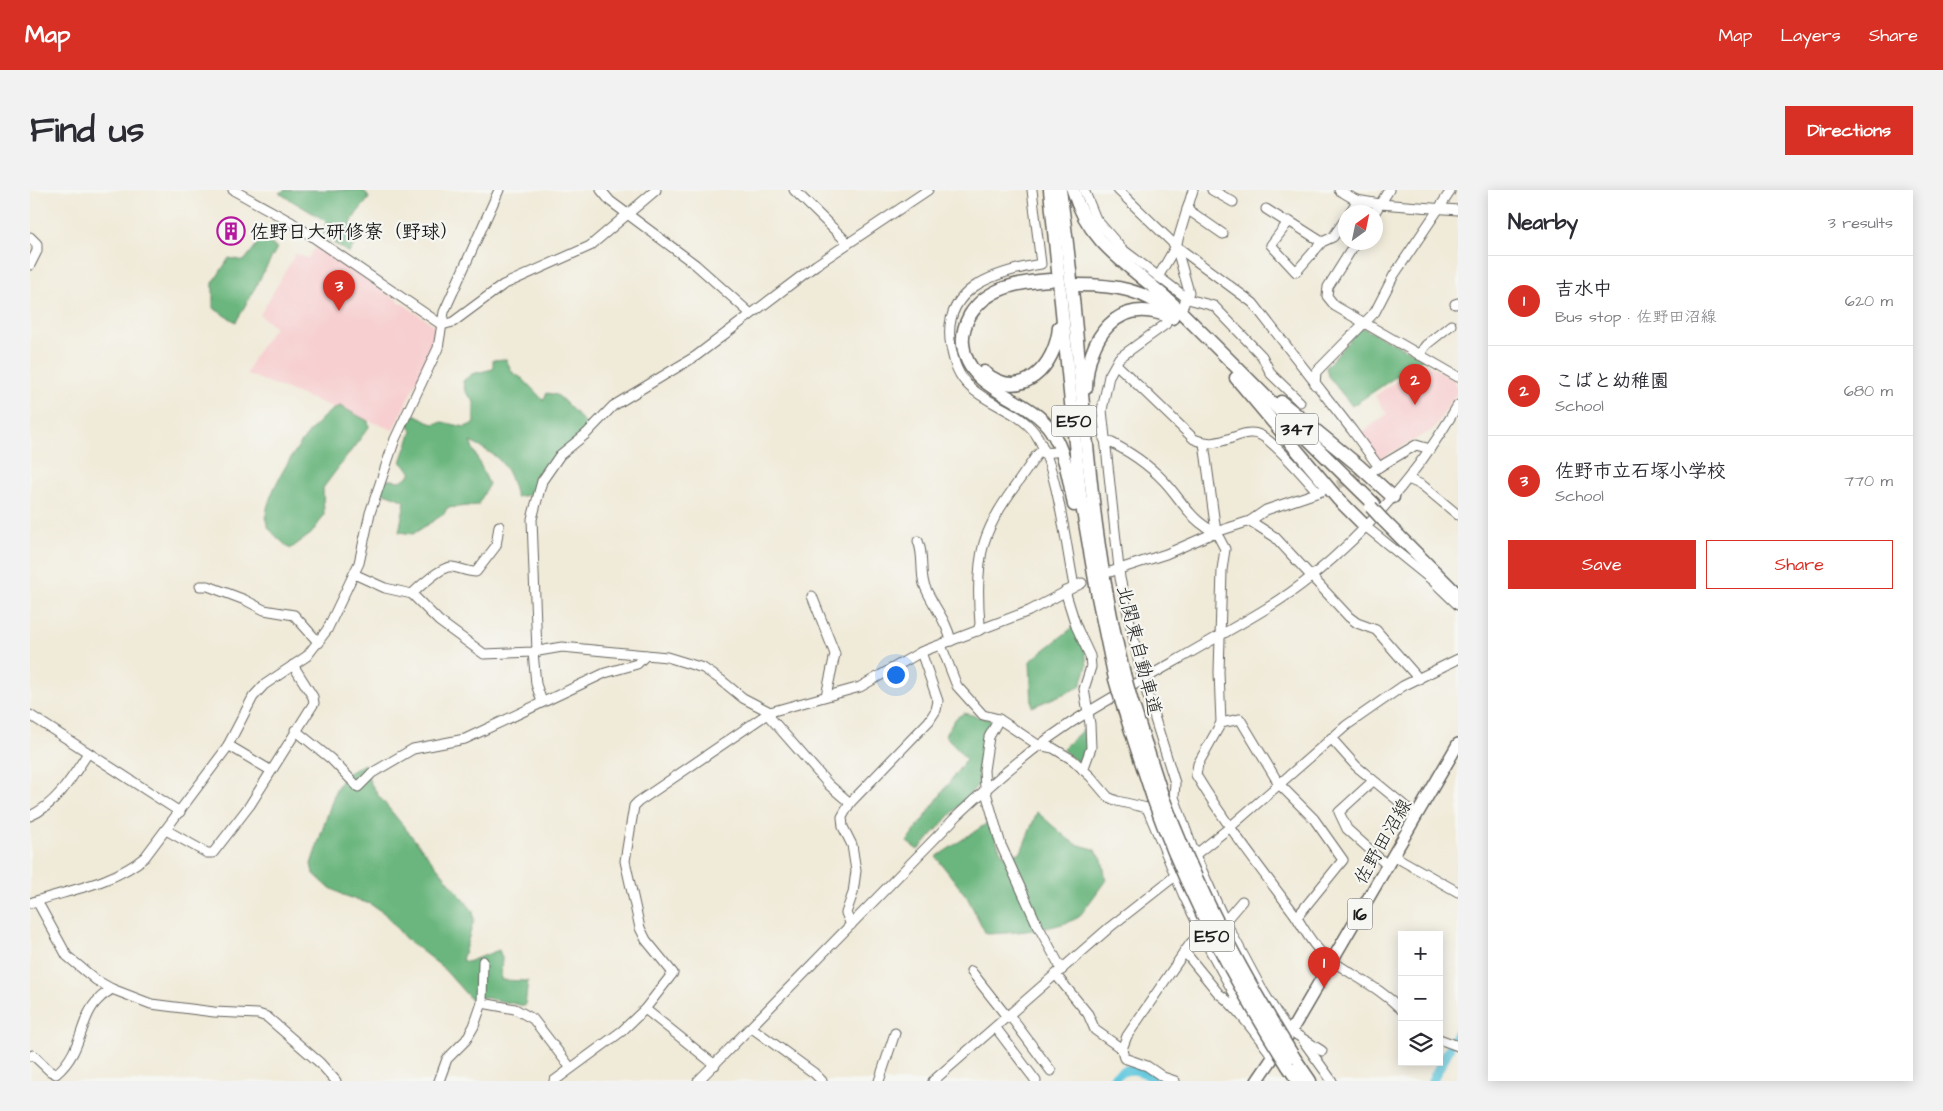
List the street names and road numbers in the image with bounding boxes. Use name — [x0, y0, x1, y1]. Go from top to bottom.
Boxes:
road number: E50 — [1052, 406, 1096, 437]
road number: 347 — [1276, 413, 1318, 444]
street label: 北関東自動車道 — [1109, 583, 1168, 718]
street label: 佐野田沼線 — [1348, 794, 1419, 890]
road number: 16 — [1348, 899, 1372, 930]
road number: E50 — [1190, 920, 1234, 951]

